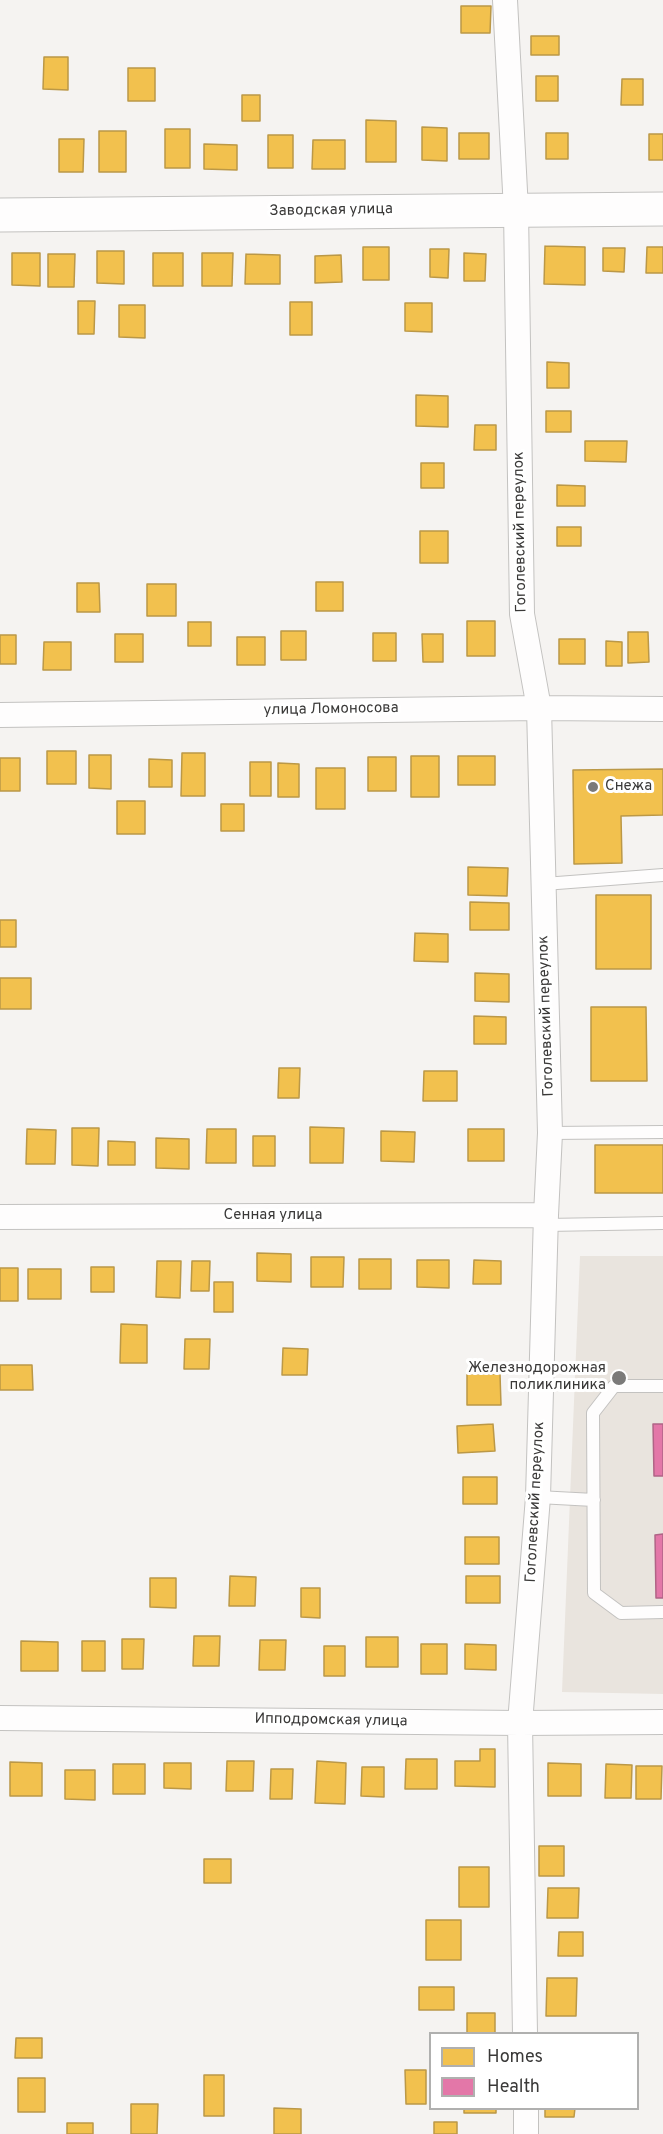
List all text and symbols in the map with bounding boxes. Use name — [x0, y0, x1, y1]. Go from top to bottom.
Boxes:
street label: Заводская улица — [269, 201, 393, 221]
street label: Гоголевский переулок — [511, 451, 531, 613]
street label: улица Ломоносова — [263, 700, 399, 720]
place label: Снежа — [605, 778, 652, 796]
marker: Снежа — [586, 780, 600, 794]
street label: Гоголевский переулок — [535, 935, 559, 1097]
street label: Сенная улица — [224, 1207, 322, 1225]
place label: Железнодорожная поликлиника — [468, 1360, 606, 1395]
marker: Железнодорожная поликлиника — [610, 1369, 628, 1387]
street label: Гоголевский переулок — [523, 1421, 549, 1583]
street label: Ипподромская улица — [254, 1711, 408, 1731]
legend — [429, 2032, 639, 2110]
text: Homes — [487, 2046, 543, 2069]
text: Health — [487, 2076, 540, 2099]

